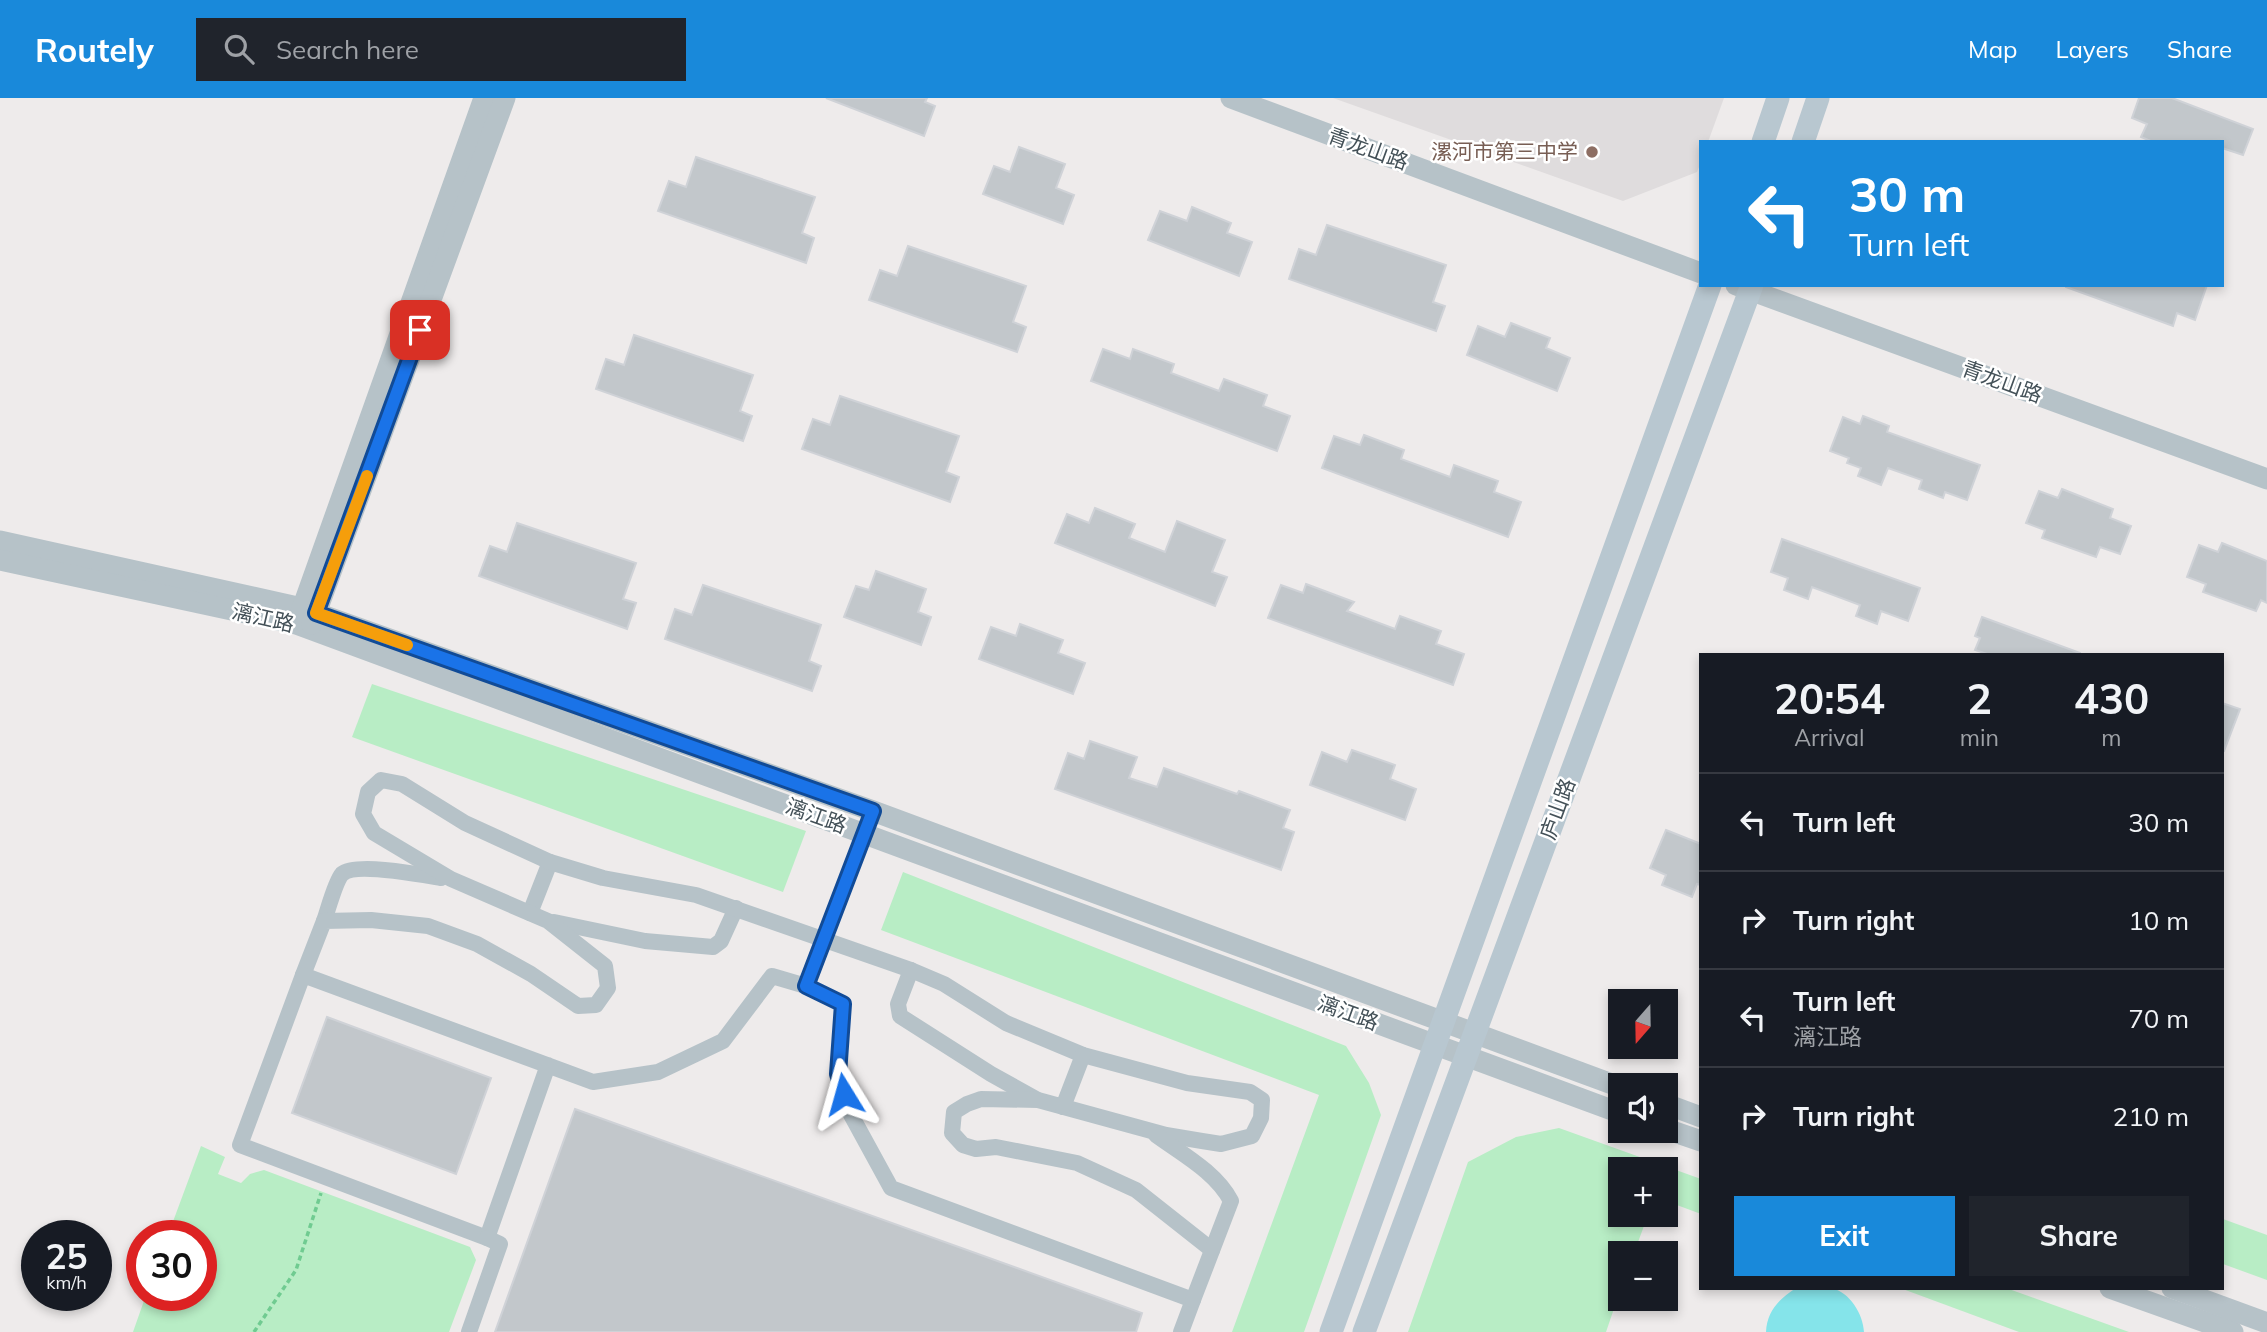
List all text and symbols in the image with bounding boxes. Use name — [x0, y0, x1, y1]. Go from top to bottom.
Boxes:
search box — [196, 18, 686, 81]
text: Routely — [35, 29, 154, 70]
icon: search — [220, 30, 258, 68]
text: Search here — [276, 33, 419, 66]
text: Map — [1968, 34, 2017, 64]
text: Layers — [2055, 34, 2129, 64]
text: Share — [2167, 34, 2232, 64]
street label: 青龙山路 — [1324, 121, 1412, 175]
place label: 漯河市第三中学 — [1431, 138, 1578, 164]
marker: 漯河市第三中学 — [1584, 144, 1600, 160]
text: 30 m — [1849, 163, 1965, 224]
icon: left — [1734, 168, 1825, 259]
text: Turn left — [1849, 224, 1969, 264]
pin — [390, 300, 450, 360]
icon: arrive — [401, 311, 439, 349]
street label: 青龙山路 — [1958, 354, 2046, 408]
street label: 漓江路 — [230, 597, 297, 637]
text: 20:54 — [1774, 672, 1885, 725]
text: 2 — [1967, 672, 1992, 725]
text: 430 — [2074, 672, 2149, 725]
text: Arrival — [1794, 723, 1865, 752]
text: min — [1960, 723, 1999, 752]
text: m — [2101, 723, 2122, 752]
street label: 庐山路 — [1534, 775, 1580, 843]
street label: 漓江路 — [782, 792, 850, 838]
icon: left — [1734, 803, 1772, 841]
text: Turn left — [1793, 806, 1895, 839]
text: 30 m — [2128, 806, 2189, 839]
icon: right — [1734, 901, 1772, 939]
text: Turn right — [1793, 904, 1914, 937]
text: 10 m — [2128, 904, 2189, 937]
text: Turn left — [1793, 985, 1895, 1018]
street label: 漓江路 — [1314, 989, 1382, 1035]
north arrow — [1608, 989, 1678, 1059]
map controls — [1608, 989, 1678, 1311]
icon: left — [1734, 999, 1772, 1037]
text: 70 m — [2128, 1002, 2189, 1035]
text: 漓江路 — [1793, 1022, 1862, 1051]
position arrow — [807, 1057, 881, 1131]
button: sound — [1608, 1073, 1678, 1143]
icon: right — [1734, 1097, 1772, 1135]
text: Turn right — [1793, 1100, 1914, 1133]
text: 210 m — [2113, 1100, 2189, 1133]
button: + — [1608, 1157, 1678, 1227]
button: Exit — [1734, 1196, 1955, 1276]
button: Share — [1969, 1196, 2189, 1276]
speed limit sign: 30 — [126, 1220, 217, 1311]
text: 25 — [45, 1234, 88, 1278]
button: − — [1608, 1241, 1678, 1311]
text: km/h — [46, 1271, 87, 1294]

